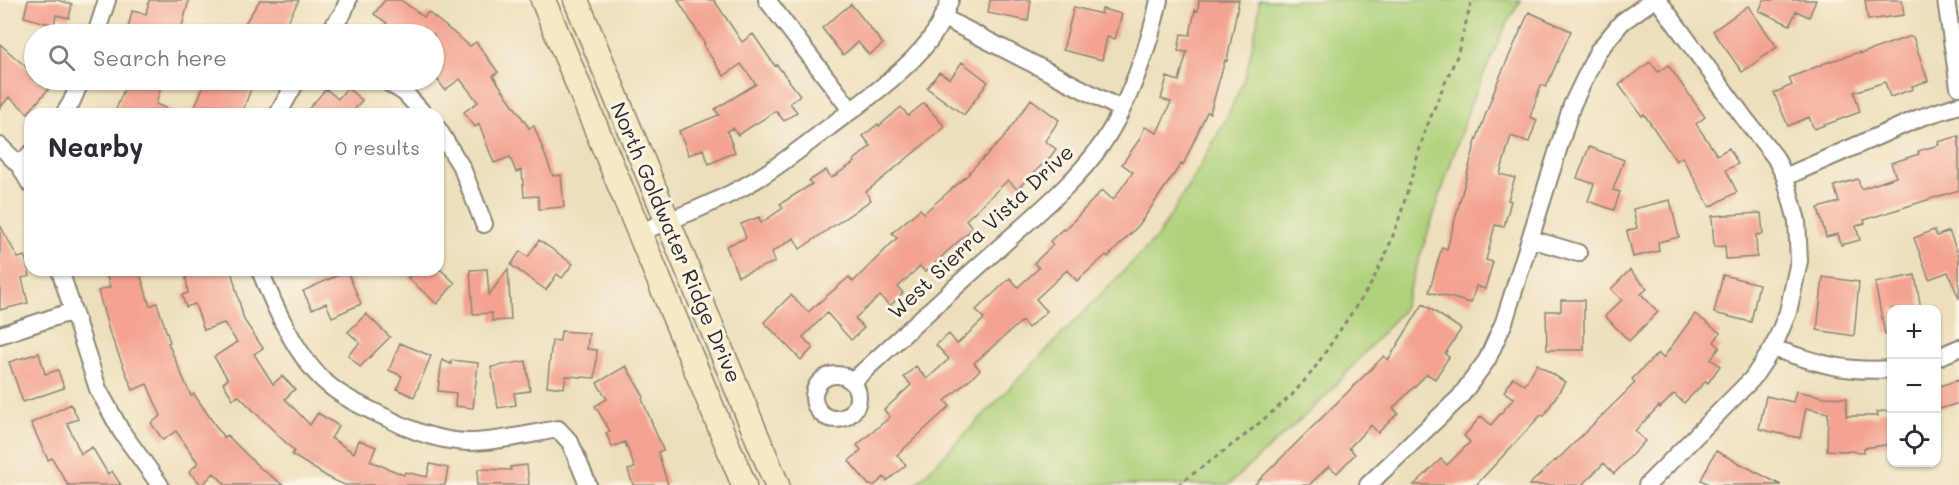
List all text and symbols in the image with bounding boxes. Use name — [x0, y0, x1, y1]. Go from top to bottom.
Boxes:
search box — [24, 24, 444, 90]
icon: search — [45, 41, 78, 74]
text: Search here — [93, 43, 227, 72]
street label: North Goldwater Ridge Drive — [605, 98, 749, 386]
text: Nearby — [48, 130, 143, 164]
text: 0 results — [335, 134, 420, 160]
street label: West Sierra Vista Drive — [881, 138, 1079, 324]
map controls — [1887, 305, 1941, 467]
button: + — [1887, 305, 1941, 359]
button: − — [1887, 359, 1941, 413]
button: locate — [1887, 413, 1941, 467]

